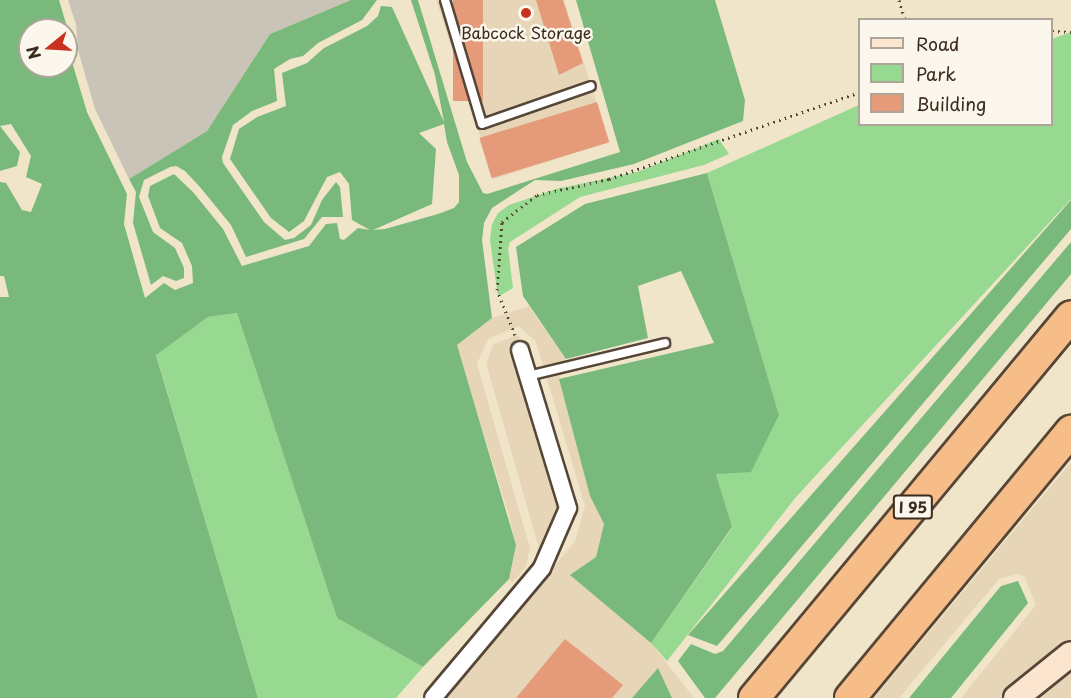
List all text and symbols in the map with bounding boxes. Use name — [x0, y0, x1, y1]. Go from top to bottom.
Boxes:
marker: Babcock Storage — [519, 6, 533, 20]
north arrow — [18, 18, 78, 78]
legend — [858, 18, 1053, 126]
place label: Babcock Storage — [461, 22, 591, 42]
text: Road — [916, 30, 960, 57]
text: N — [19, 43, 46, 63]
text: Park — [916, 60, 956, 87]
text: Building — [916, 90, 986, 117]
road number: I 95 — [892, 495, 934, 519]

